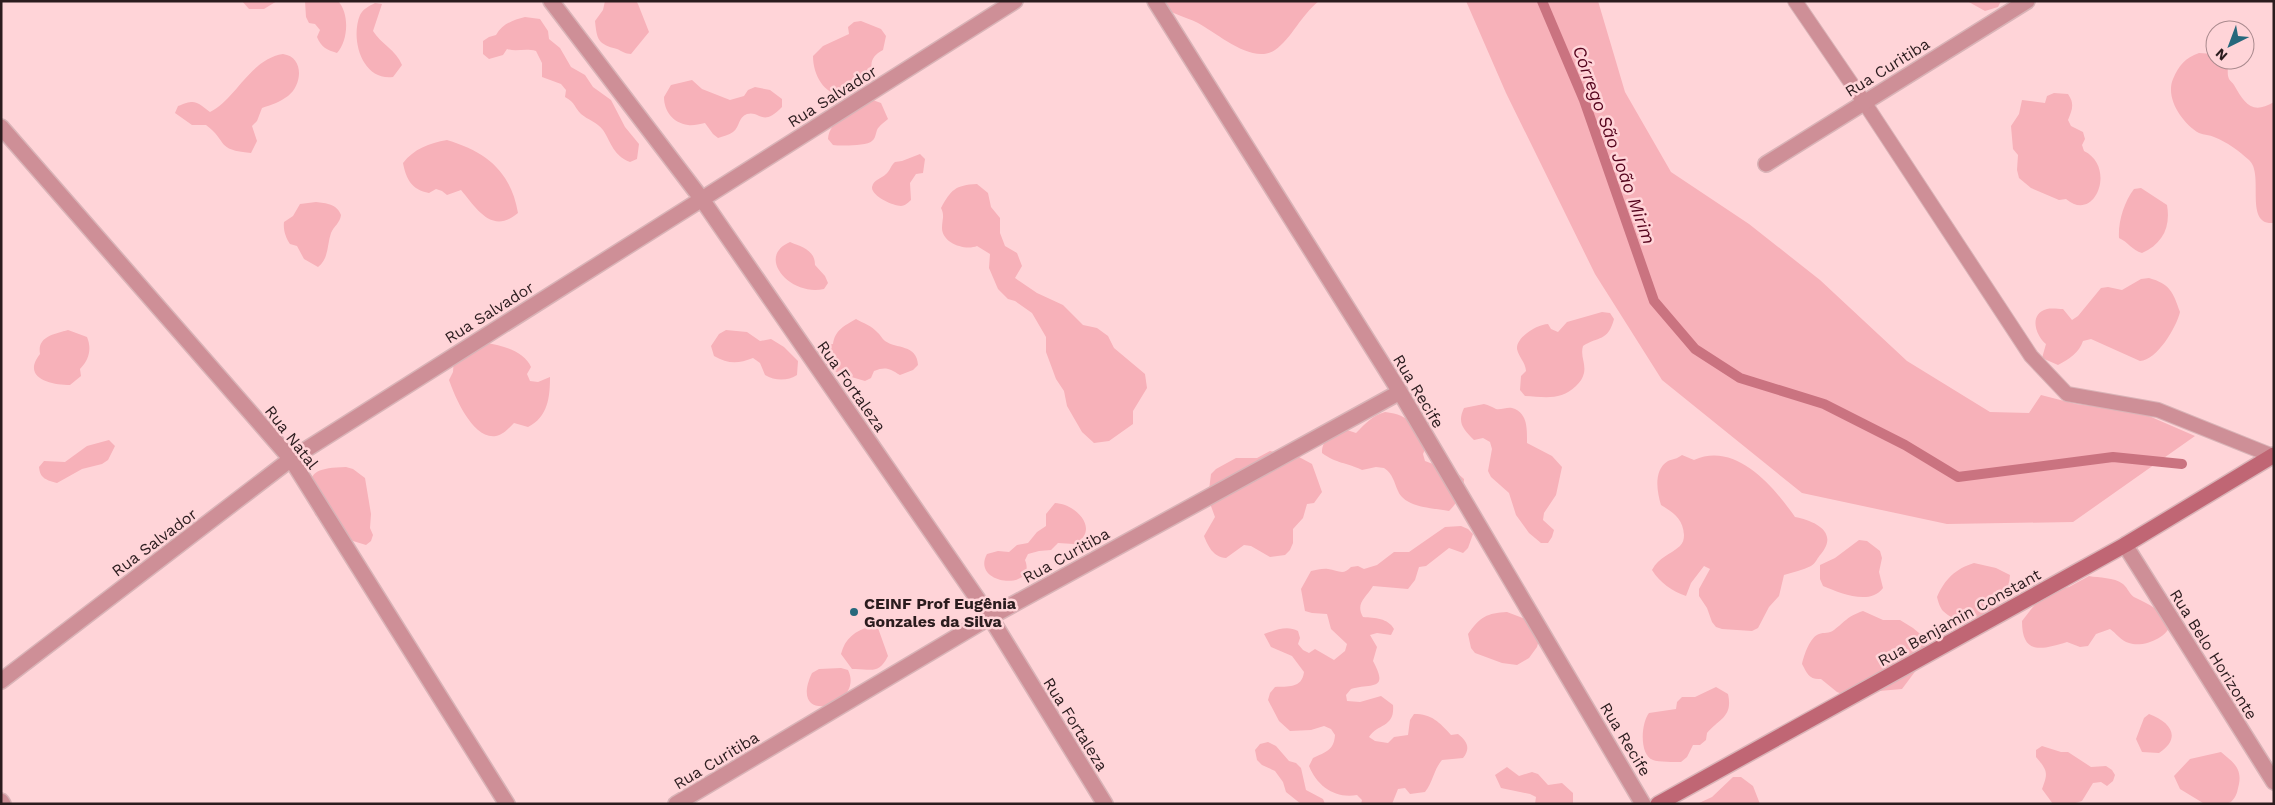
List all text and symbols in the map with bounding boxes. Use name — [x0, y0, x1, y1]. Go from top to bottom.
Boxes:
north arrow — [2205, 20, 2255, 70]
street label: Rua Curitiba — [1841, 34, 1933, 101]
water label: Córrego São João Mirim — [1569, 43, 1660, 247]
text: N — [2212, 45, 2231, 64]
street label: Rua Salvador — [784, 61, 881, 131]
street label: Rua Salvador — [441, 277, 538, 347]
street label: Rua Fortaleza — [813, 337, 890, 435]
street label: Rua Recife — [1389, 351, 1448, 432]
street label: Rua Natal — [261, 402, 322, 473]
street label: Rua Salvador — [108, 504, 201, 581]
street label: Rua Curitiba — [1020, 524, 1113, 587]
street label: Rua Benjamin Constant — [1874, 565, 2044, 670]
street label: Rua Belo Horizonte — [2166, 586, 2261, 723]
place label: CEINF Prof Eugênia Gonzales da Silva — [864, 594, 1017, 631]
marker: CEINF Prof Eugênia Gonzales da Silva — [848, 606, 860, 618]
street label: Rua Fortaleza — [1039, 674, 1112, 774]
street label: Rua Recife — [1596, 699, 1655, 780]
street label: Rua Curitiba — [670, 728, 762, 793]

